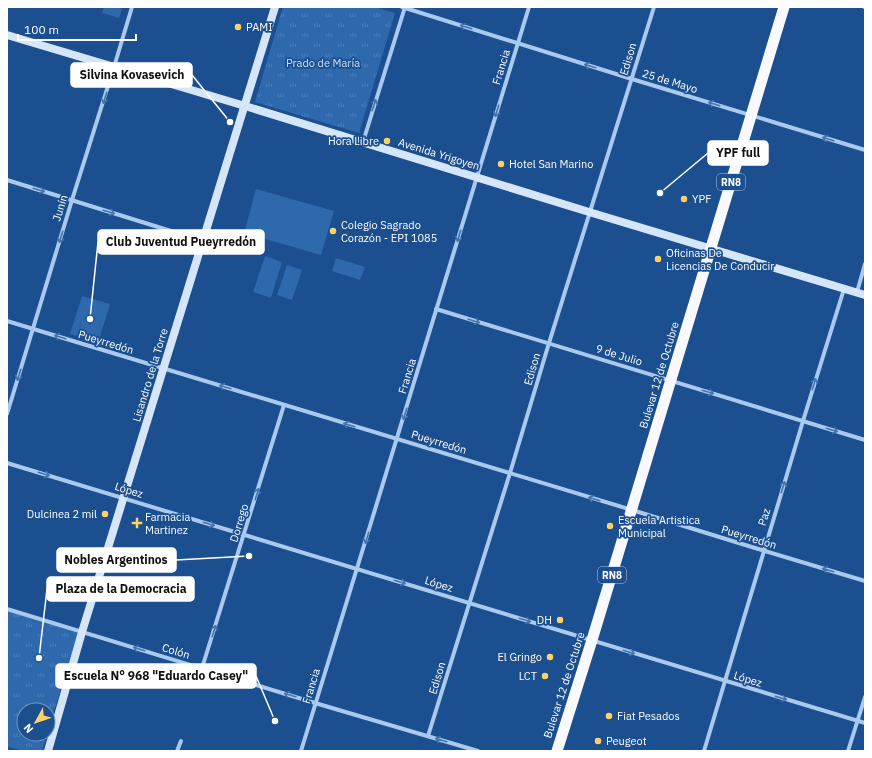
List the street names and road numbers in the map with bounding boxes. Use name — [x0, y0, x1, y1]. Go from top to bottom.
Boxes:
street label: Edison — [616, 41, 640, 77]
street label: Francia — [489, 48, 513, 86]
street label: 25 de Mayo — [641, 66, 699, 96]
street label: Avenida Yrigoyen — [397, 135, 481, 173]
road number: RN8 — [717, 174, 745, 190]
street label: Junín — [49, 193, 71, 223]
street label: Bulevar 12 de Octubre — [636, 320, 682, 430]
street label: Pueyrredón — [77, 327, 135, 357]
street label: Lisandro de la Torre — [129, 327, 171, 423]
street label: 9 de Julio — [594, 341, 644, 369]
street label: Edison — [521, 351, 543, 387]
street label: Francia — [395, 357, 419, 395]
street label: Pueyrredón — [410, 427, 468, 457]
street label: López — [113, 479, 145, 501]
street label: Dorrego — [227, 502, 251, 544]
street label: Paz — [755, 507, 773, 527]
street label: Pueyrredón — [720, 522, 778, 552]
road number: RN8 — [598, 567, 626, 583]
street label: López — [423, 573, 455, 595]
street label: Bulevar 12 de Octubre — [540, 630, 588, 740]
street label: Colón — [160, 640, 192, 662]
street label: Edison — [425, 660, 449, 696]
street label: Francia — [299, 667, 323, 705]
street label: López — [732, 668, 764, 690]

